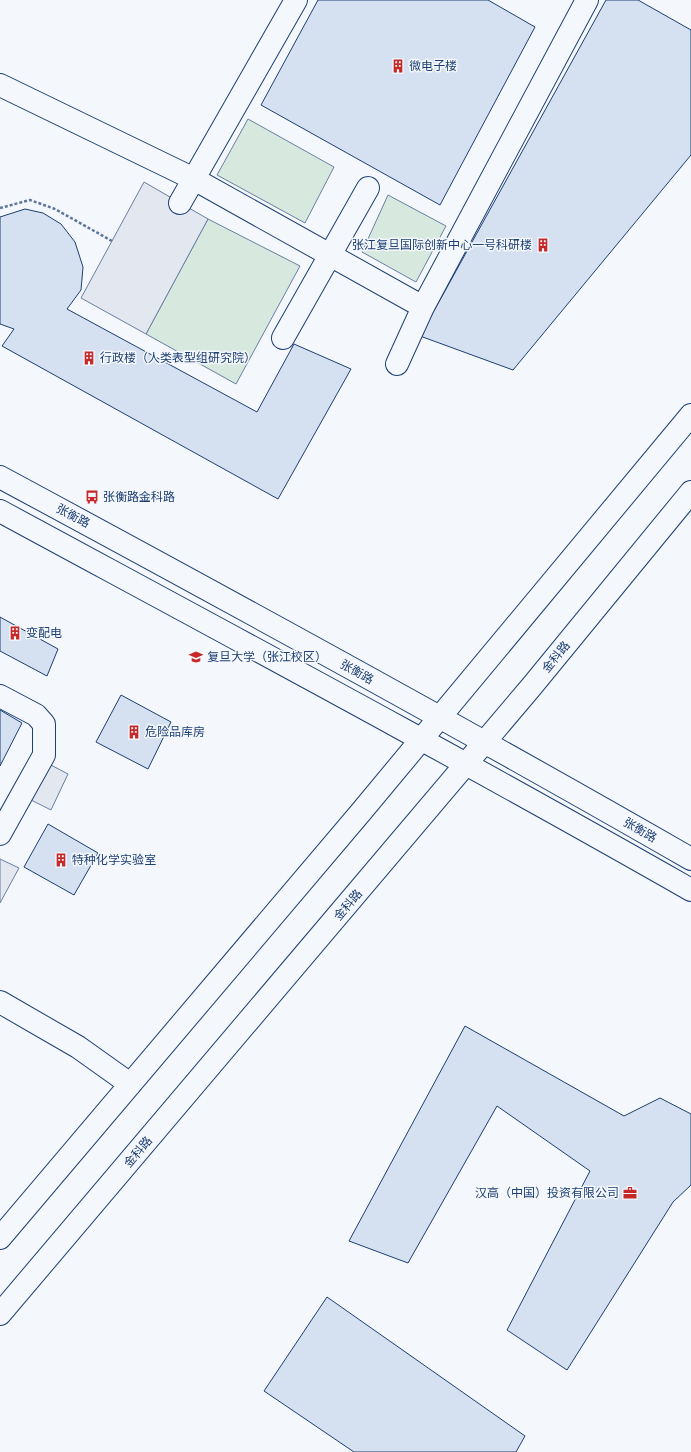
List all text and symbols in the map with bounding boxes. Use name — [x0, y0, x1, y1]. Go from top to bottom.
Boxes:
building icon: 微电子楼 — [390, 58, 406, 74]
place label: 微电子楼 — [409, 58, 457, 74]
place label: 张江复旦国际创新中心一号科研楼 — [352, 237, 532, 253]
building icon: 张江复旦国际创新中心一号科研楼 — [535, 237, 551, 253]
building icon: 行政楼（人类表型组研究院） — [81, 350, 97, 366]
place label: 行政楼（人类表型组研究院） — [100, 350, 256, 366]
bus stop icon: 张衡路金科路 — [84, 489, 100, 505]
place label: 张衡路金科路 — [103, 489, 175, 505]
street label: 张衡路 — [53, 500, 93, 532]
building icon: 变配电 — [7, 625, 23, 641]
place label: 变配电 — [26, 625, 62, 641]
street label: 金科路 — [538, 638, 574, 676]
school or university icon: 复旦大学（张江校区） — [188, 649, 204, 665]
place label: 复旦大学（张江校区） — [207, 649, 327, 665]
street label: 张衡路 — [337, 656, 377, 688]
building icon: 危险品库房 — [126, 724, 142, 740]
place label: 危险品库房 — [145, 724, 205, 740]
street label: 张衡路 — [620, 814, 660, 846]
building icon: 特种化学实验室 — [53, 852, 69, 868]
place label: 特种化学实验室 — [72, 852, 156, 868]
street label: 金科路 — [330, 886, 366, 924]
street label: 金科路 — [120, 1133, 156, 1171]
place label: 汉高（中国）投资有限公司 — [475, 1185, 619, 1201]
office icon: 汉高（中国）投资有限公司 — [622, 1185, 638, 1201]

